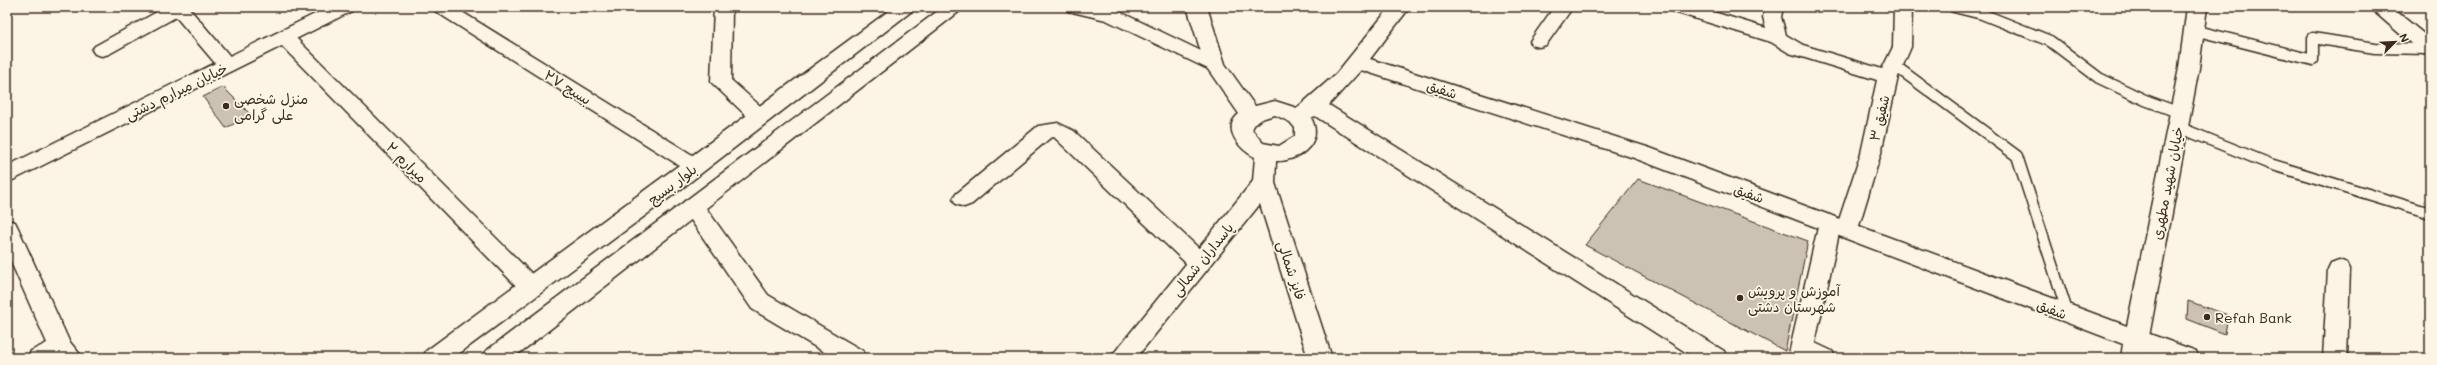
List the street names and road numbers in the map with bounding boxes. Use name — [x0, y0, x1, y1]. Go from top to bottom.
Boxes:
street label: خیابان میرارم دشتی — [122, 58, 231, 126]
street label: بسیج ۲۷ — [540, 65, 595, 110]
street label: شفیق — [1424, 75, 1460, 103]
street label: شفیق ۳ — [1864, 93, 1894, 143]
street label: خیابان شهید مطهری — [2147, 125, 2187, 241]
street label: میرارم ۲ — [381, 137, 432, 188]
street label: بلوار بسیج — [644, 159, 701, 209]
street label: شفیق — [1731, 179, 1767, 207]
street label: پاسداران شمالی — [1167, 218, 1238, 300]
street label: فایز شمالی — [1274, 238, 1310, 302]
street label: شفیق — [2034, 295, 2070, 323]

